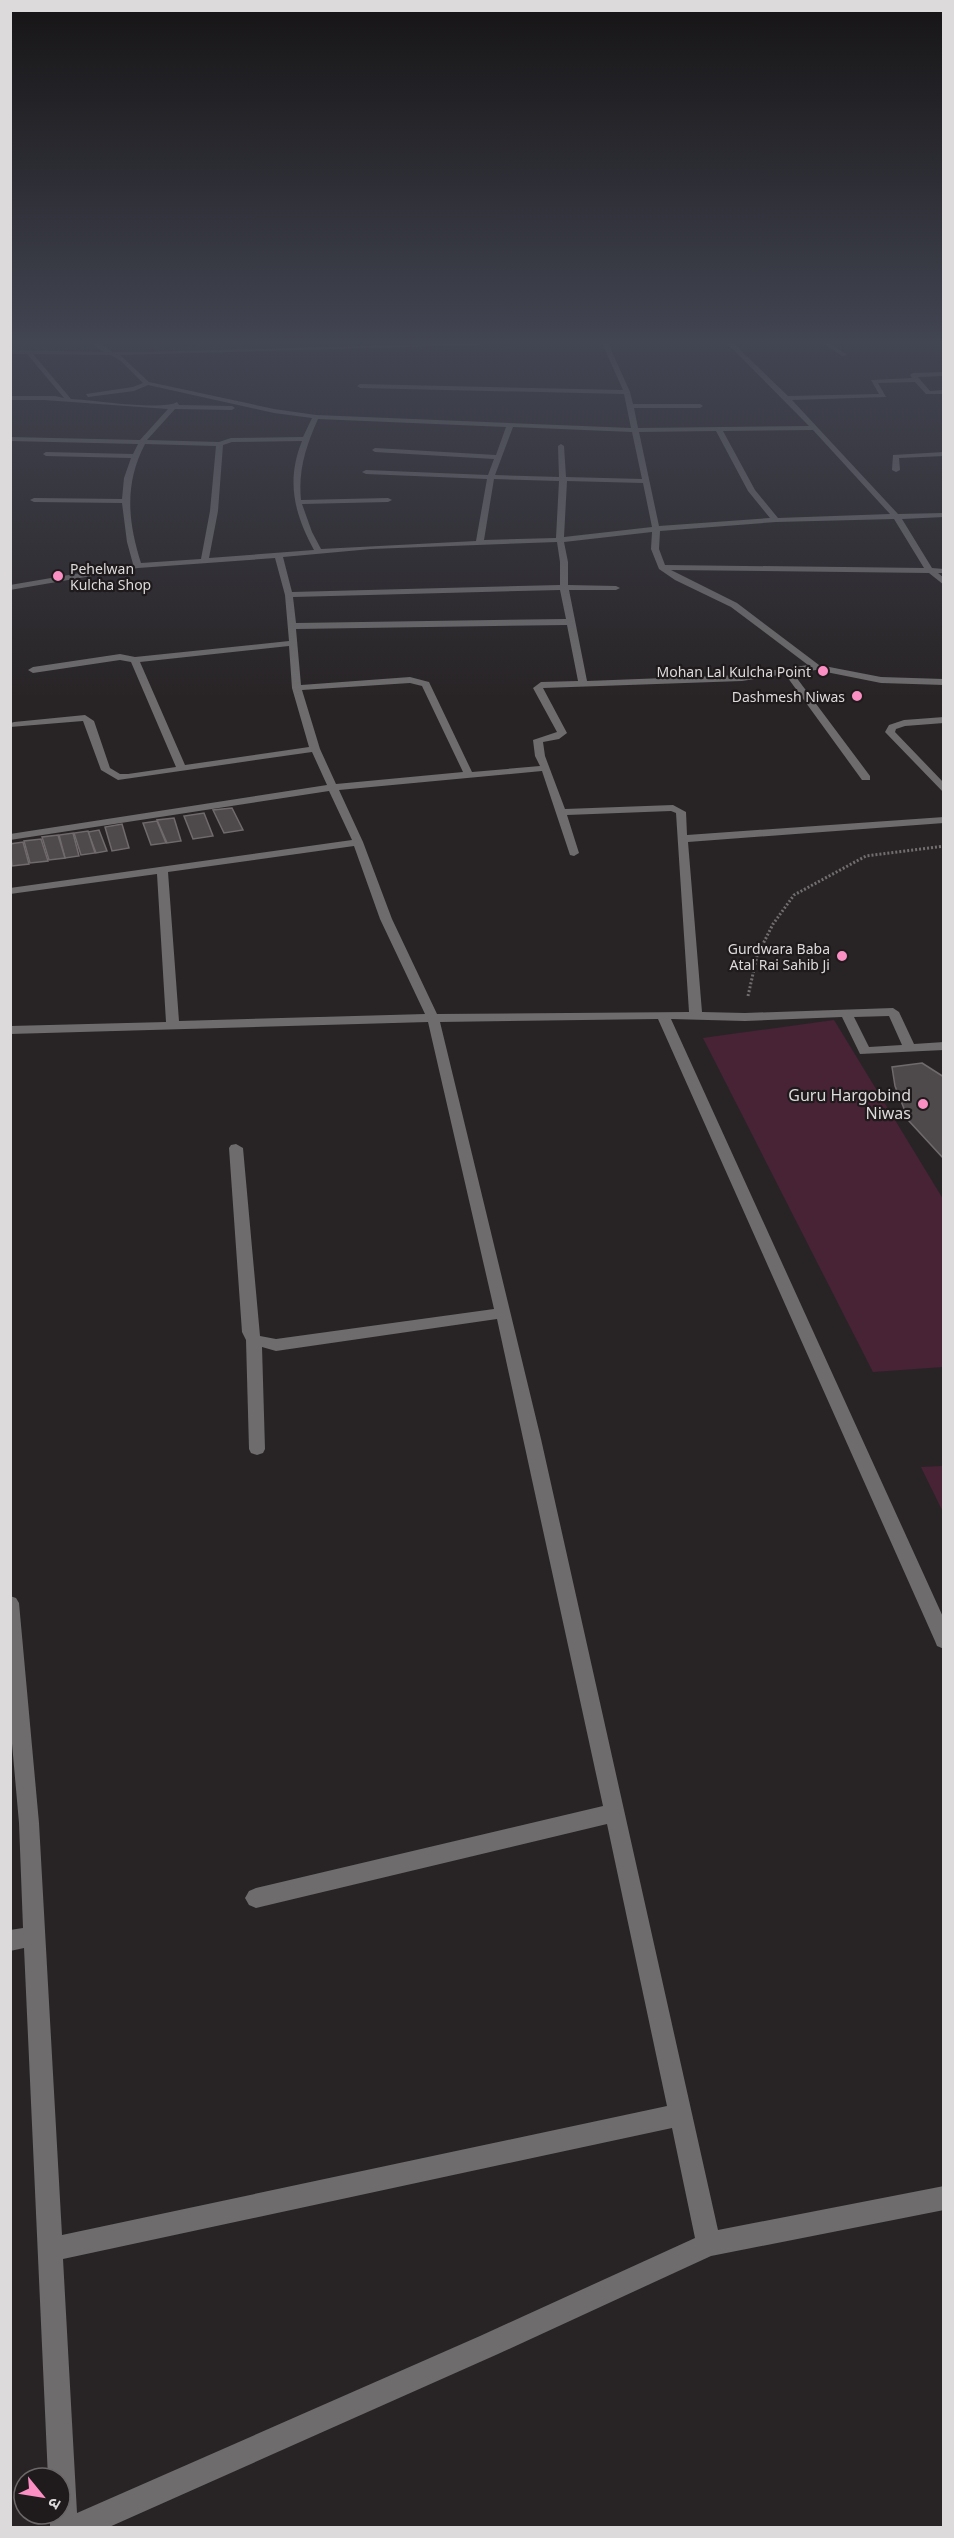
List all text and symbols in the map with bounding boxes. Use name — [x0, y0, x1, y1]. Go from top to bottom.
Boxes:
place label: Pehelwan Kulcha Shop — [70, 559, 151, 594]
marker: Pehelwan Kulcha Shop — [51, 569, 65, 583]
place label: Mohan Lal Kulcha Point — [657, 662, 811, 681]
marker: Mohan Lal Kulcha Point — [816, 664, 830, 678]
place label: Dashmesh Niwas — [732, 687, 845, 706]
marker: Dashmesh Niwas — [850, 689, 864, 703]
place label: Gurdwara Baba Atal Rai Sahib Ji — [728, 939, 830, 974]
marker: Gurdwara Baba Atal Rai Sahib Ji — [835, 949, 849, 963]
place label: Guru Hargobind Niwas — [788, 1084, 911, 1124]
marker: Guru Hargobind Niwas — [916, 1097, 930, 1111]
north arrow — [12, 2466, 72, 2526]
text: उ — [43, 2494, 67, 2514]

